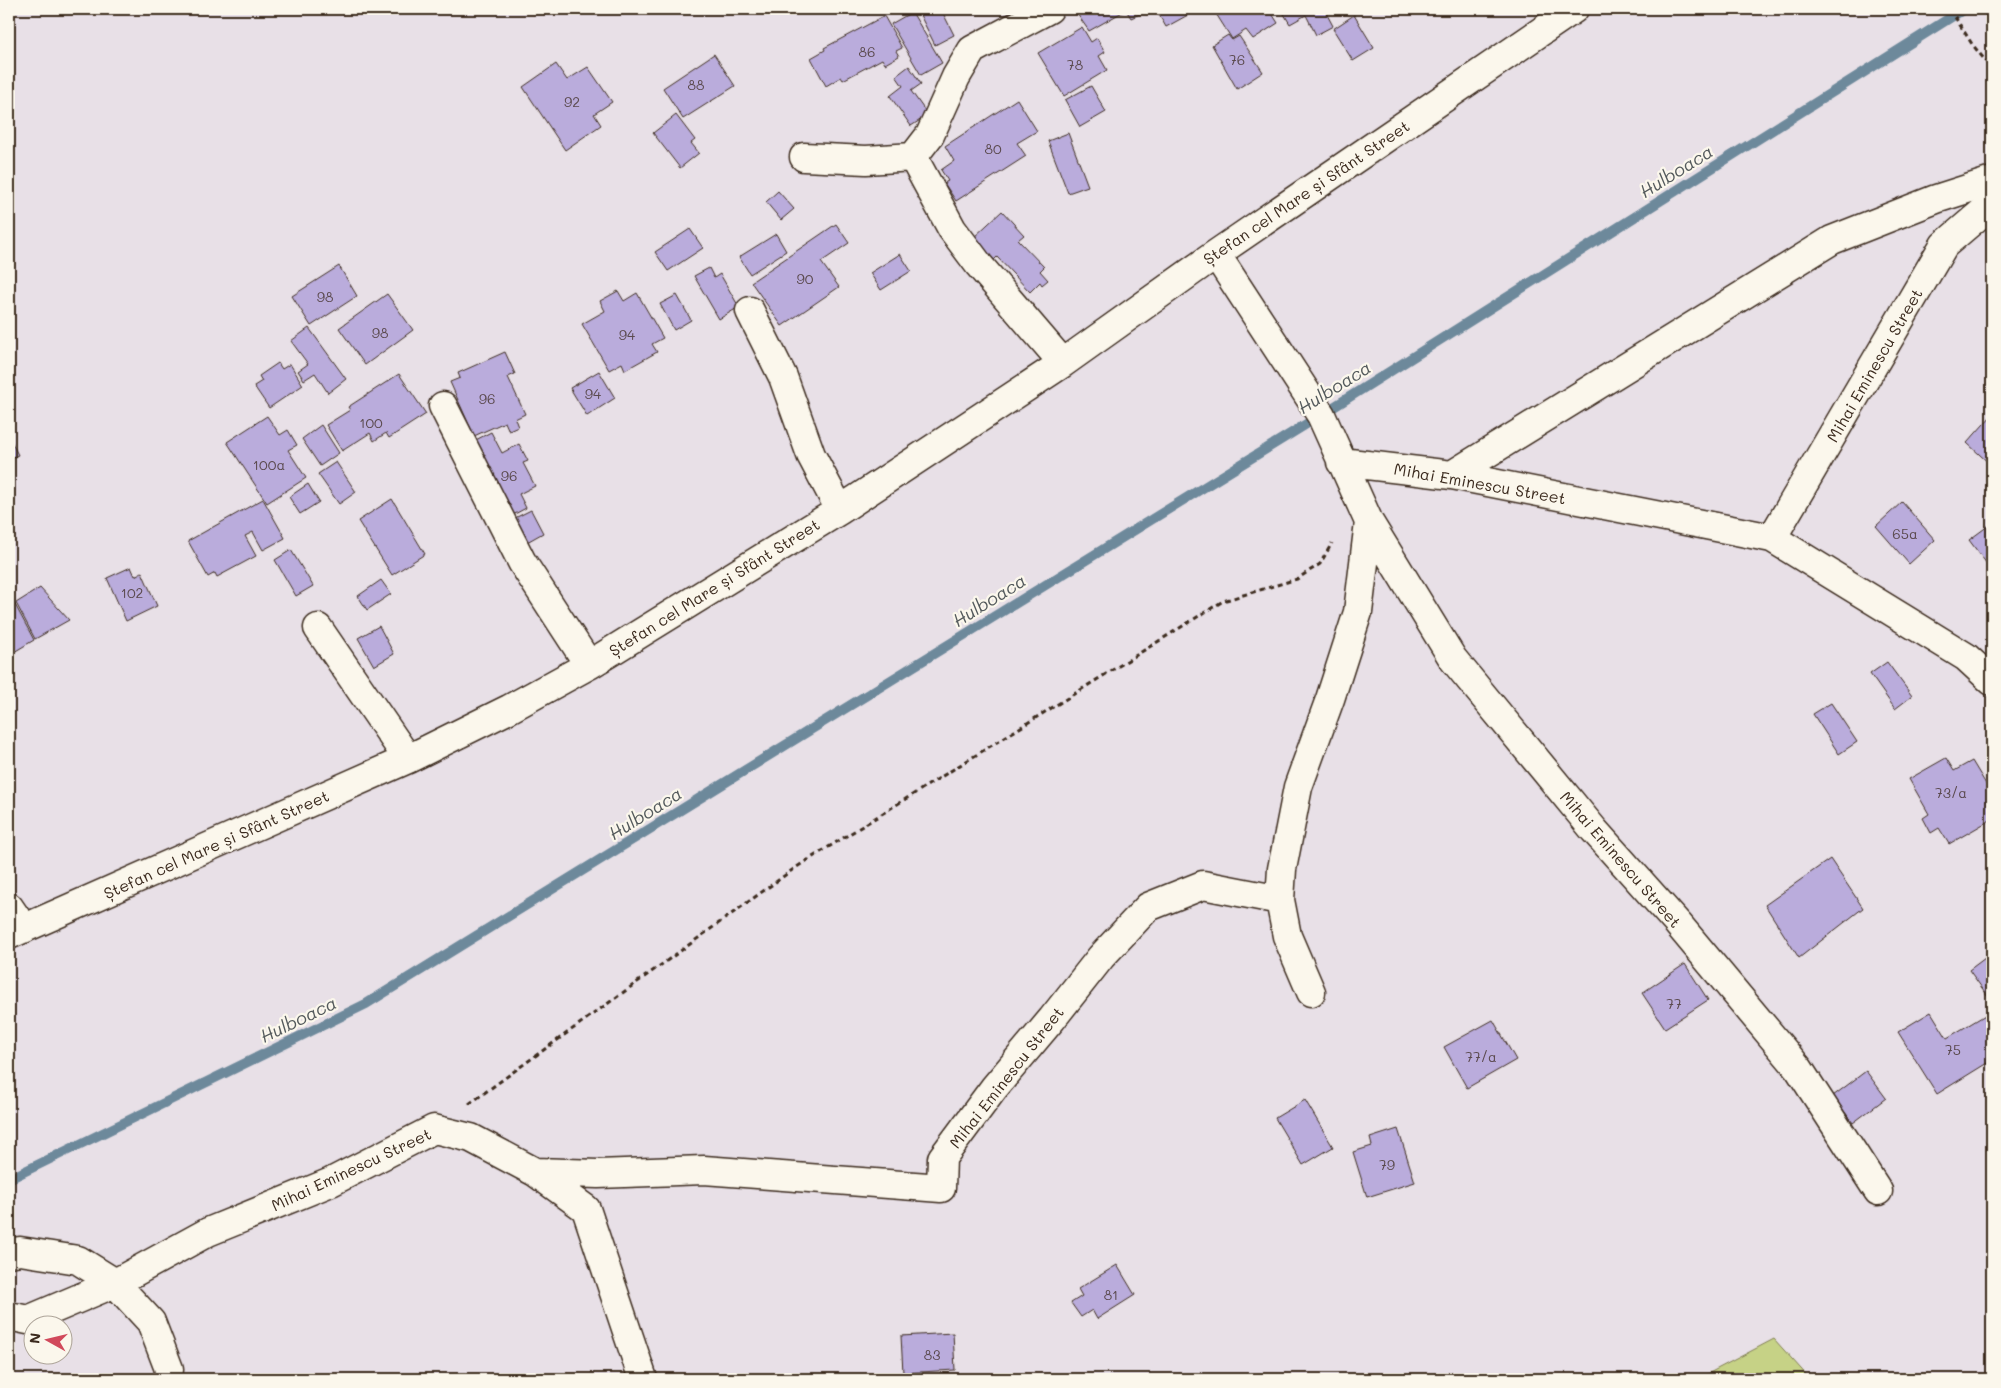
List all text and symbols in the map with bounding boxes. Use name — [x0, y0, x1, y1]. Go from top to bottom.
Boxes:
house number: 86 — [859, 42, 875, 61]
house number: 76 — [1229, 50, 1245, 69]
house number: 78 — [1067, 55, 1083, 74]
house number: 88 — [688, 75, 704, 94]
house number: 92 — [564, 92, 580, 111]
street label: Ștefan cel Mare și Sfânt Street — [1199, 115, 1414, 270]
house number: 80 — [984, 139, 1002, 158]
water label: Hulboaca — [1635, 139, 1717, 203]
house number: 90 — [797, 269, 814, 288]
street label: Mihai Eminescu Street — [1821, 284, 1927, 446]
house number: 98 — [317, 287, 333, 306]
house number: 98 — [372, 323, 388, 342]
house number: 94 — [619, 325, 636, 344]
water label: Hulboaca — [1293, 355, 1375, 419]
house number: 94 — [585, 384, 602, 403]
house number: 96 — [479, 389, 495, 408]
house number: 100 — [359, 413, 383, 432]
house number: 100a — [253, 455, 285, 474]
street label: Mihai Eminescu Street — [1392, 458, 1568, 508]
house number: 96 — [501, 466, 517, 485]
street label: Ștefan cel Mare și Sfânt Street — [605, 513, 824, 662]
house number: 65a — [1892, 524, 1918, 543]
water label: Hulboaca — [948, 568, 1030, 632]
house number: 102 — [121, 583, 143, 602]
water label: Hulboaca — [604, 781, 686, 845]
house number: 73/a — [1935, 783, 1967, 802]
street label: Ștefan cel Mare și Sfânt Street — [100, 785, 332, 904]
street label: Mihai Eminescu Street — [1556, 786, 1686, 932]
water label: Hulboaca — [256, 990, 340, 1048]
house number: 77 — [1666, 994, 1682, 1013]
street label: Mihai Eminescu Street — [944, 1002, 1068, 1152]
house number: 75 — [1945, 1040, 1961, 1059]
house number: 77/a — [1465, 1047, 1497, 1066]
street label: Mihai Eminescu Street — [268, 1123, 434, 1215]
house number: 79 — [1379, 1155, 1395, 1174]
house number: 81 — [1104, 1285, 1118, 1304]
north arrow — [22, 1316, 72, 1366]
text: N — [24, 1332, 45, 1345]
house number: 83 — [924, 1345, 940, 1364]

